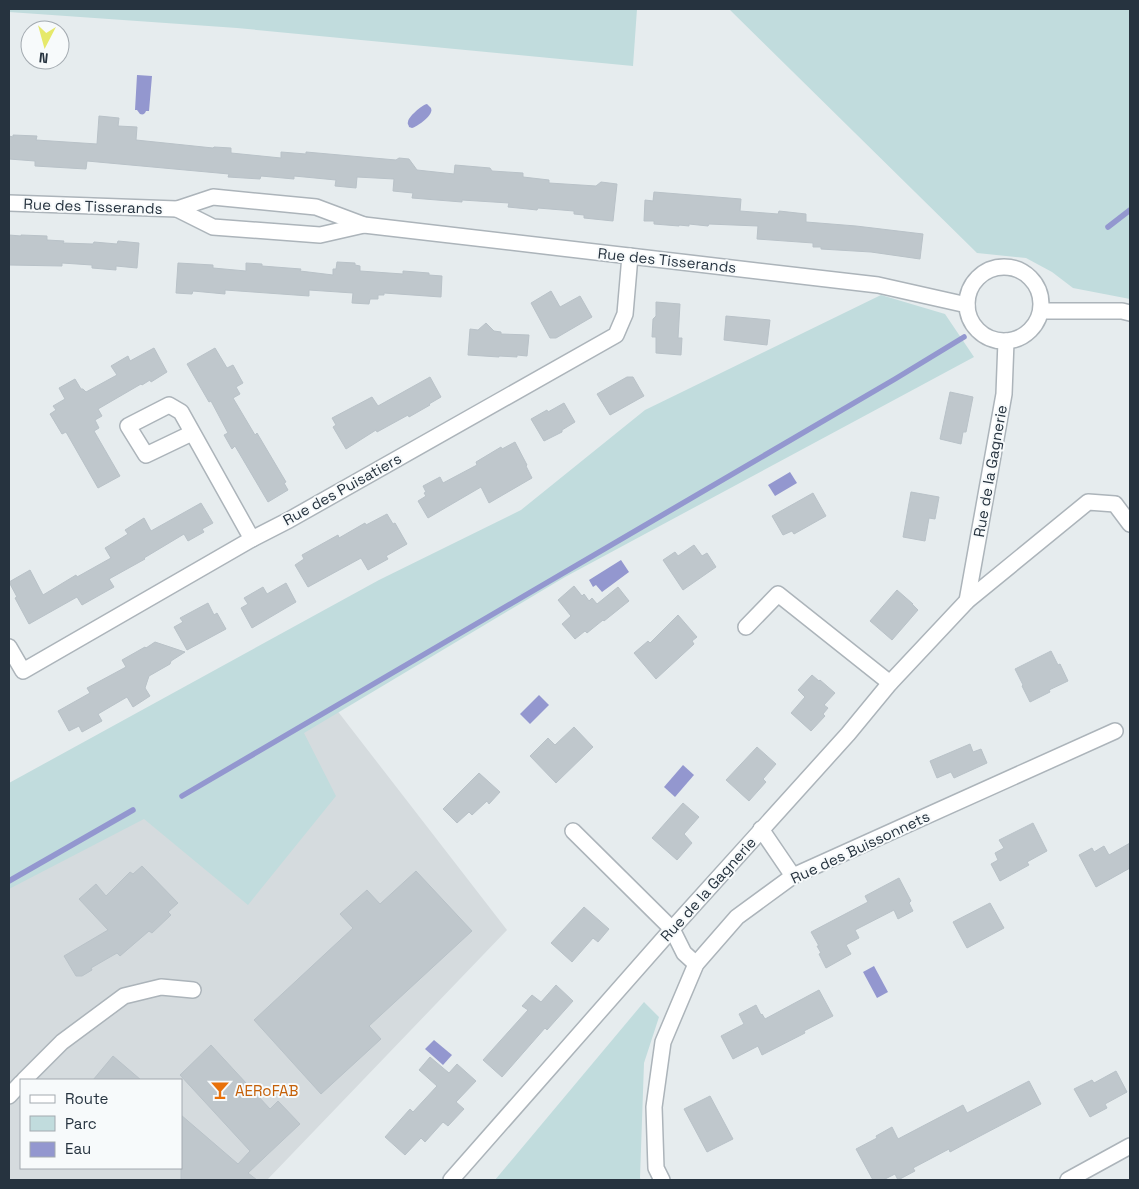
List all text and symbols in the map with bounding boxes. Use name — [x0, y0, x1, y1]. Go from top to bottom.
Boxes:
north arrow — [20, 20, 70, 70]
text: N — [38, 48, 49, 67]
street label: Rue des Tisserands — [23, 194, 163, 218]
street label: Rue des Tisserands — [597, 243, 737, 277]
street label: Rue de la Gagnerie — [969, 403, 1011, 539]
street label: Rue des Puisatiers — [279, 449, 405, 529]
street label: Rue des Buissonnets — [787, 806, 933, 888]
street label: Rue de la Gagnerie — [656, 833, 760, 945]
legend — [20, 1079, 182, 1169]
bar icon: AERoFAB — [209, 1079, 231, 1101]
place label: AERoFAB — [235, 1081, 299, 1100]
text: Route — [65, 1089, 109, 1108]
text: Parc — [65, 1114, 97, 1133]
text: Eau — [65, 1139, 91, 1158]

